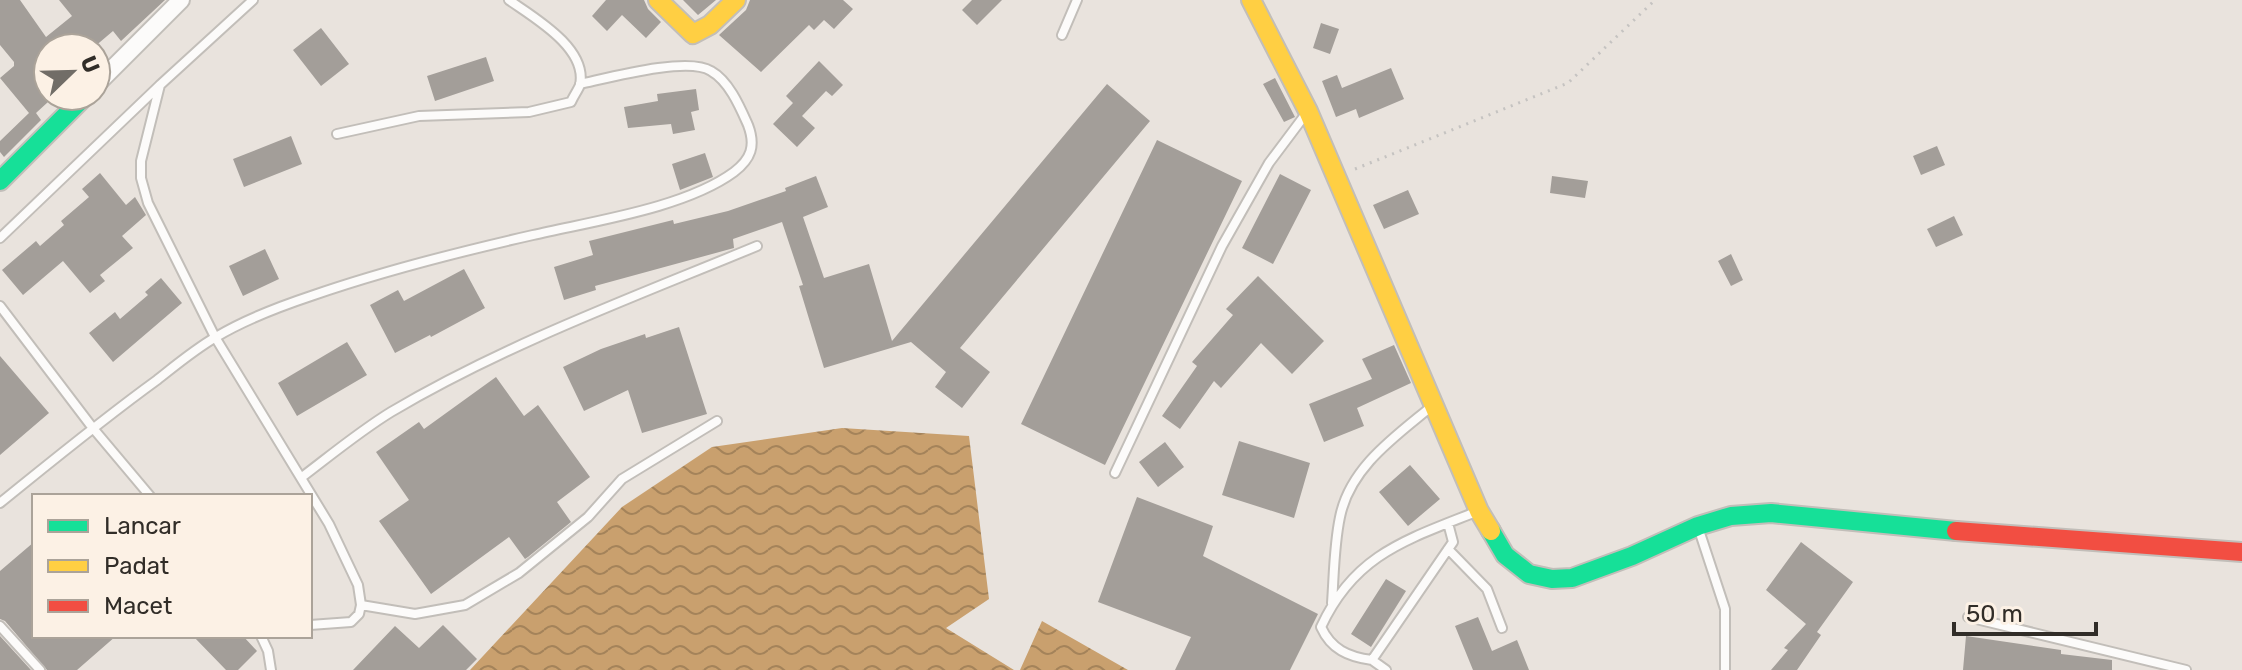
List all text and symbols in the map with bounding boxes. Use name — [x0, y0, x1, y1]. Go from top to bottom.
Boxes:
north arrow — [32, 32, 112, 112]
text: U — [74, 52, 105, 77]
legend — [32, 494, 312, 638]
text: Lancar — [104, 512, 181, 540]
text: Padat — [104, 552, 169, 580]
scale bar — [1954, 586, 2096, 636]
text: Macet — [104, 592, 172, 620]
text: 50 m — [1966, 600, 2023, 628]

